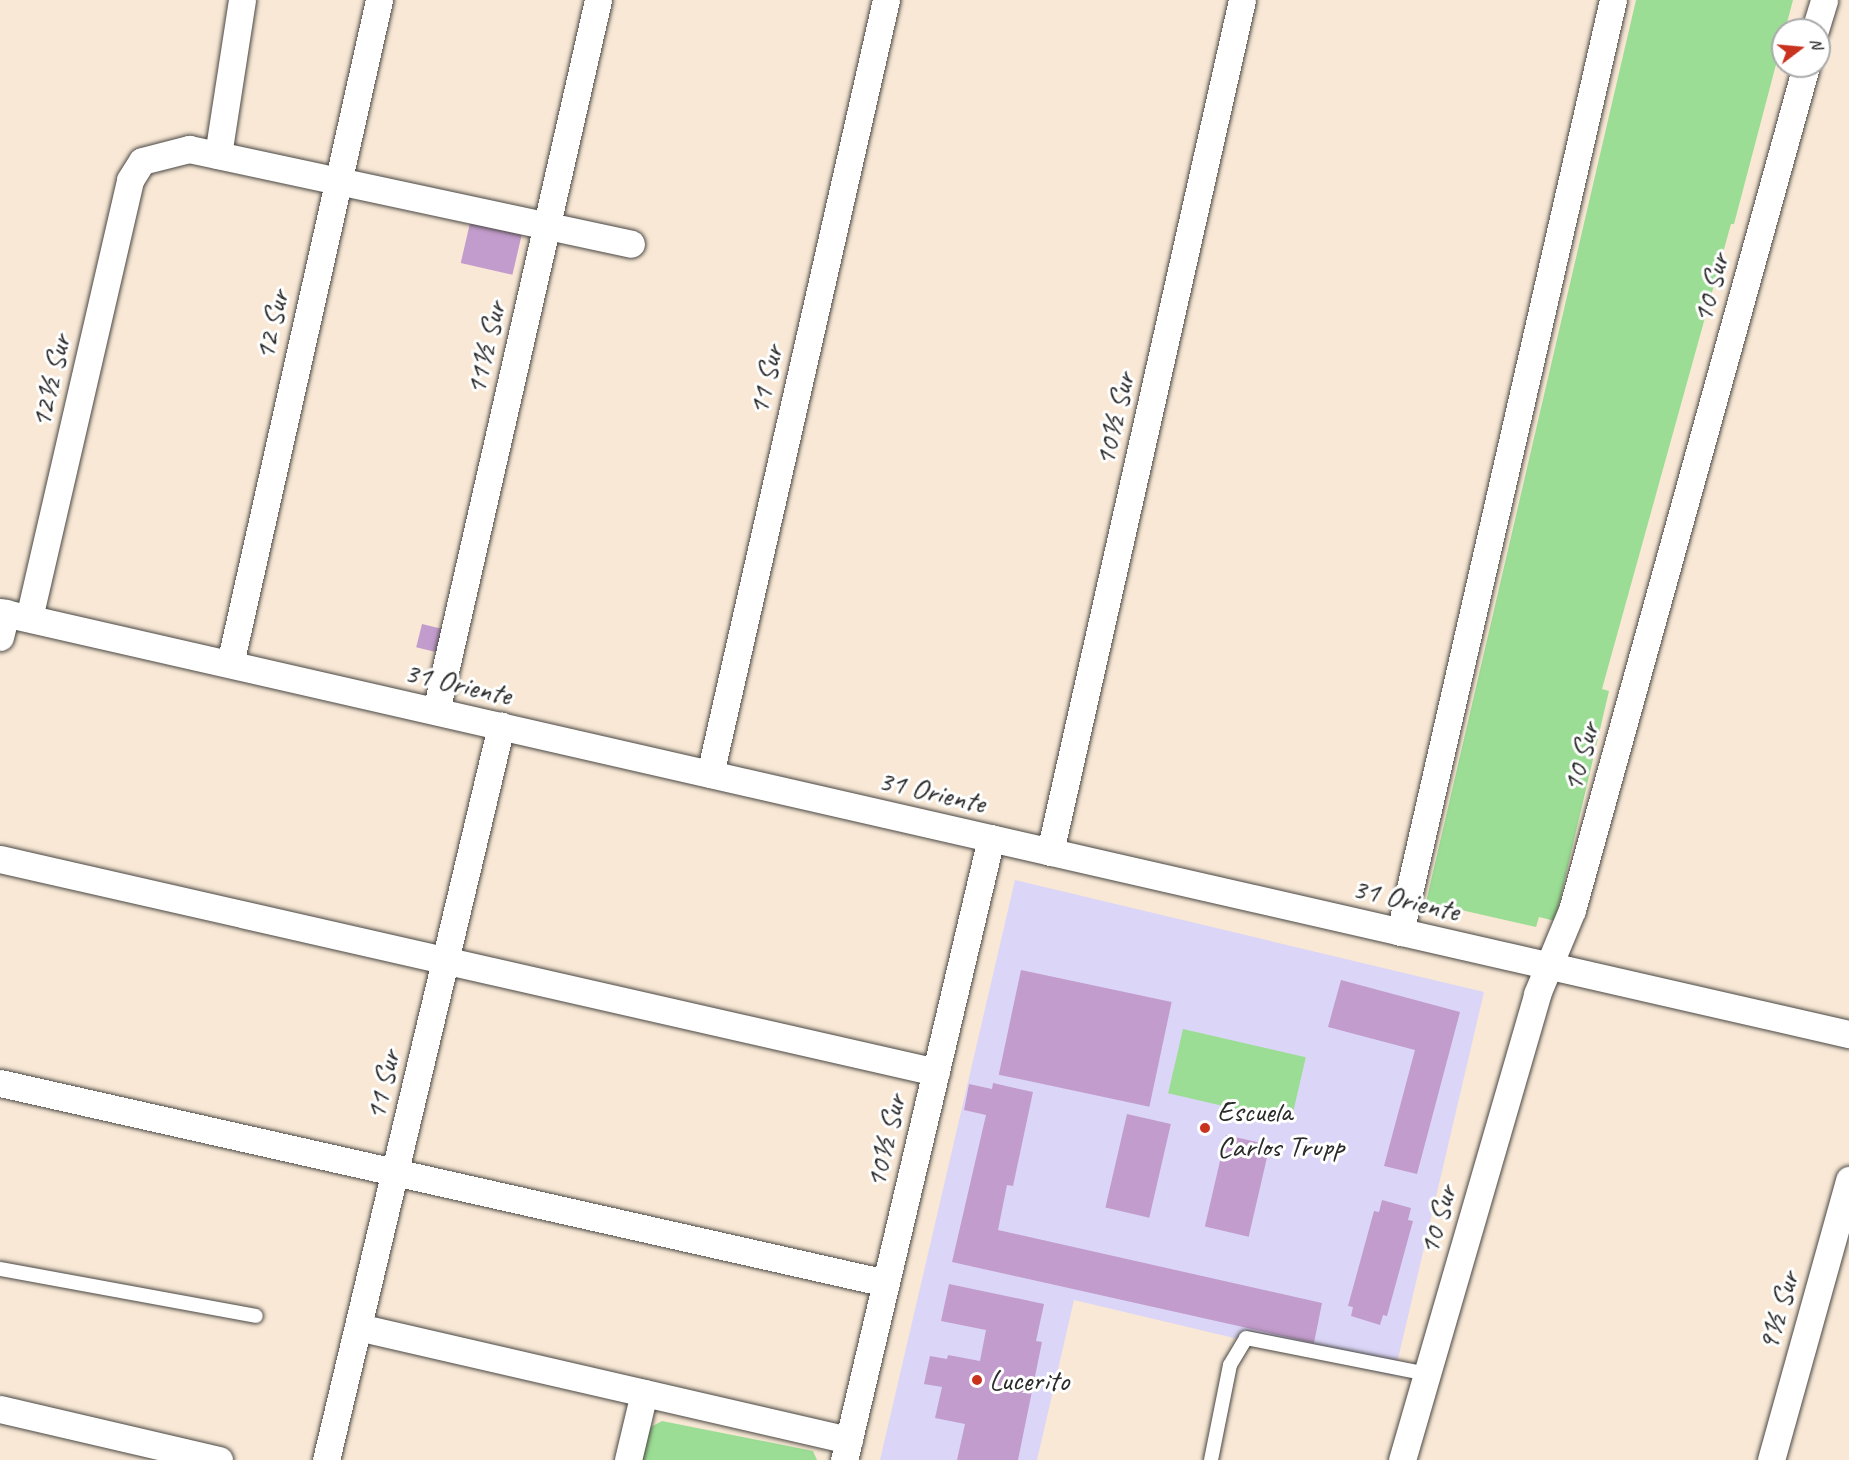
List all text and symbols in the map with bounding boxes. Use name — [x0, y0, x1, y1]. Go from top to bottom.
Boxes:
north arrow — [1771, 18, 1831, 78]
text: N — [1805, 36, 1827, 51]
street label: 10 Sur — [1684, 249, 1736, 327]
street label: 12 Sur — [246, 287, 296, 363]
street label: 11½ Sur — [457, 298, 513, 398]
street label: 12½ Sur — [22, 331, 78, 431]
street label: 11 Sur — [740, 342, 790, 418]
street label: 10½ Sur — [1086, 369, 1142, 469]
street label: 31 Oriente — [401, 653, 515, 713]
street label: 10 Sur — [1554, 718, 1606, 796]
street label: 31 Oriente — [875, 761, 989, 821]
street label: 31 Oriente — [1349, 869, 1463, 929]
street label: 11 Sur — [357, 1047, 407, 1123]
street label: 10½ Sur — [857, 1091, 913, 1191]
place label: Escuela Carlos Trupp — [1217, 1093, 1344, 1164]
marker: Escuela Carlos Trupp — [1198, 1121, 1212, 1135]
street label: 10 Sur — [1410, 1181, 1464, 1259]
street label: 9½ Sur — [1750, 1267, 1806, 1355]
place label: Lucerito — [989, 1362, 1069, 1398]
marker: Lucerito — [970, 1373, 984, 1387]

